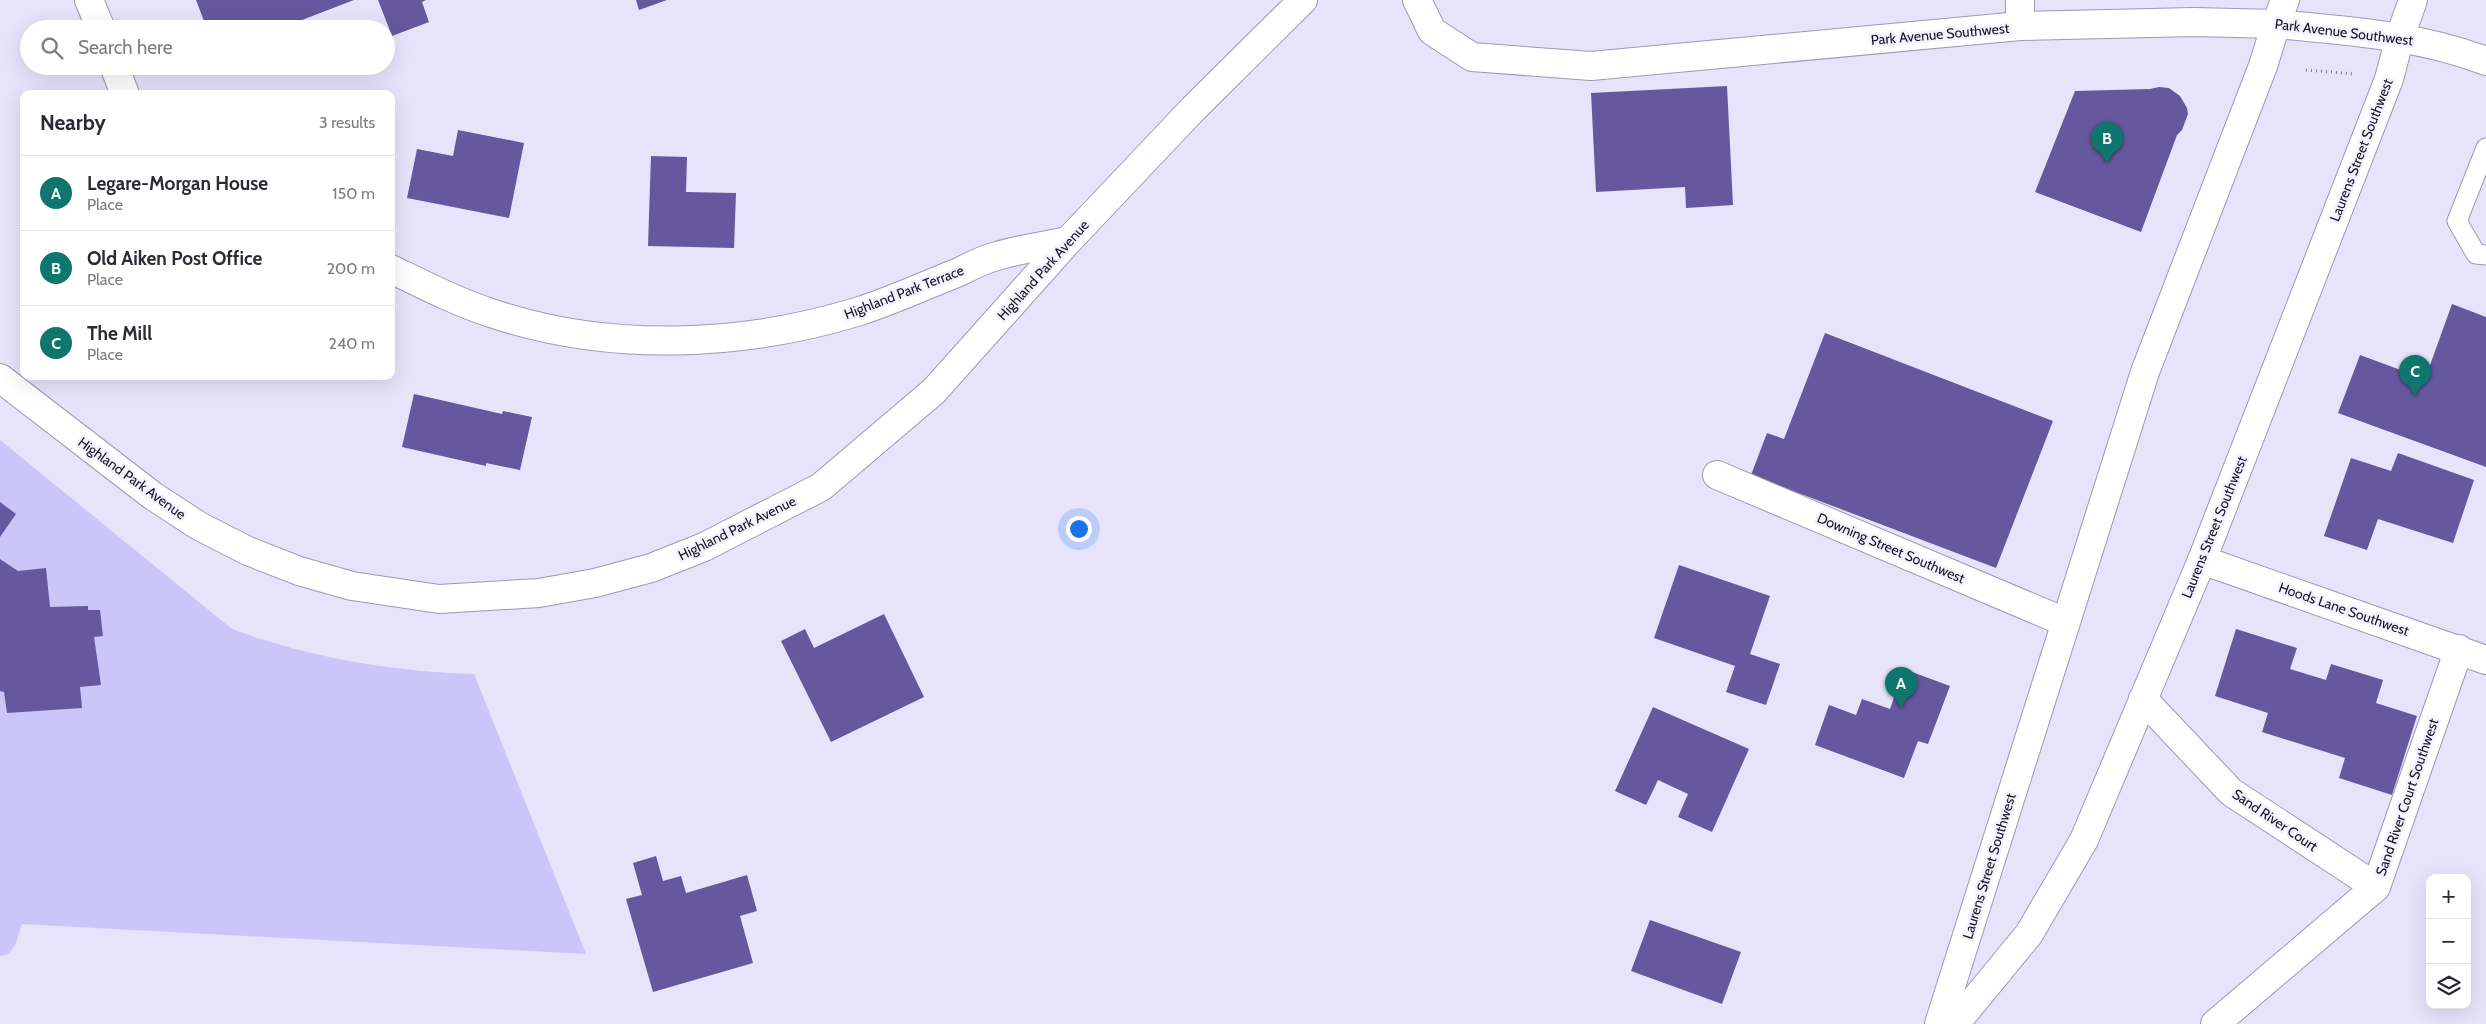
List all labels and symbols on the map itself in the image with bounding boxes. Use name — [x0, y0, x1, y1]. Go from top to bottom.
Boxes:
street label: Park Avenue Southwest — [2274, 15, 2414, 49]
street label: Park Avenue Southwest — [1870, 19, 2010, 49]
street label: Laurens Street Southwest — [2325, 76, 2397, 224]
pin: B — [2091, 122, 2123, 163]
street label: Highland Park Avenue — [993, 216, 1093, 324]
street label: Highland Park Terrace — [842, 261, 966, 323]
pin: C — [2399, 355, 2431, 396]
street label: Highland Park Avenue — [75, 433, 189, 523]
street label: Laurens Street Southwest — [2177, 453, 2251, 601]
street label: Highland Park Avenue — [675, 492, 799, 564]
street label: Downing Street Southwest — [1814, 509, 1968, 587]
your location — [1066, 516, 1092, 542]
street label: Hoods Lane Southwest — [2276, 578, 2412, 640]
pin: A — [1885, 667, 1917, 708]
street label: Sand River Court Southwest — [2372, 716, 2443, 878]
street label: Sand River Court — [2229, 785, 2321, 855]
street label: Laurens Street Southwest — [1958, 791, 2020, 941]

